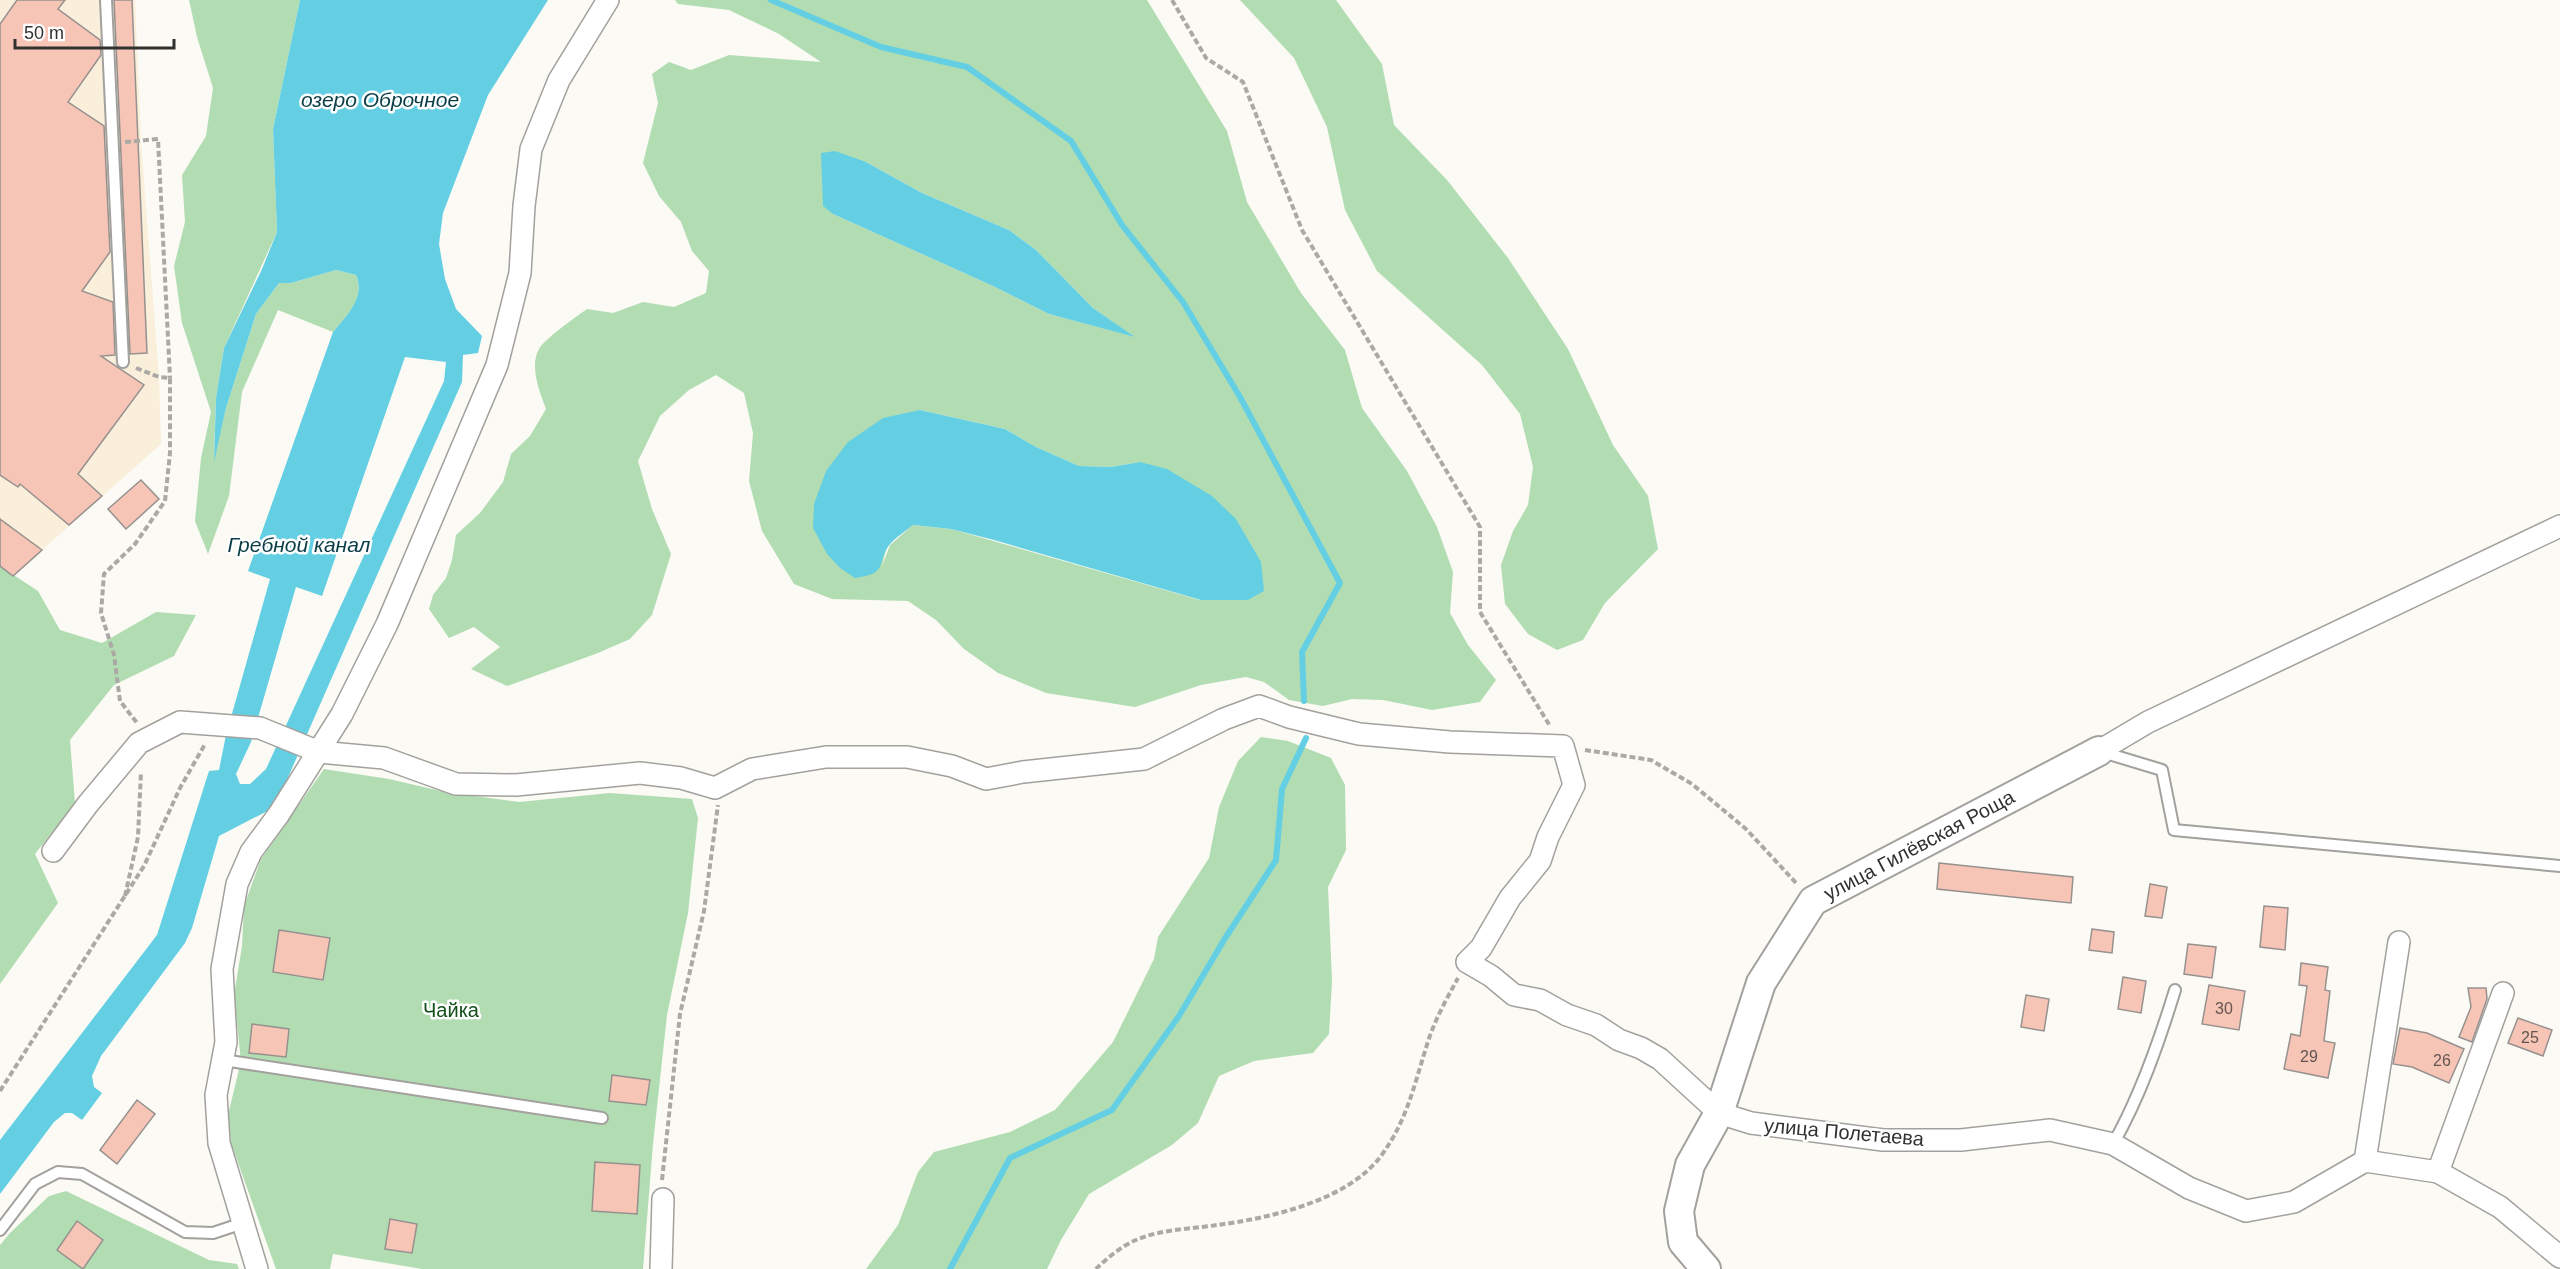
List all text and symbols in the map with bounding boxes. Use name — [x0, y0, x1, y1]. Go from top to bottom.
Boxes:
scale bar — [15, 12, 174, 50]
text: 50 m — [24, 23, 64, 43]
water label: озеро Оброчное — [301, 88, 459, 111]
water label: Гребной канал — [228, 533, 371, 556]
street label: улица Гилёвская Роща — [1820, 785, 2019, 905]
park label: Чайка — [423, 999, 480, 1021]
house number: 30 — [2215, 1000, 2233, 1017]
house number: 25 — [2521, 1029, 2539, 1046]
house number: 29 — [2300, 1048, 2318, 1065]
house number: 26 — [2433, 1052, 2451, 1069]
street label: улица Полетаева — [1763, 1114, 1926, 1150]

